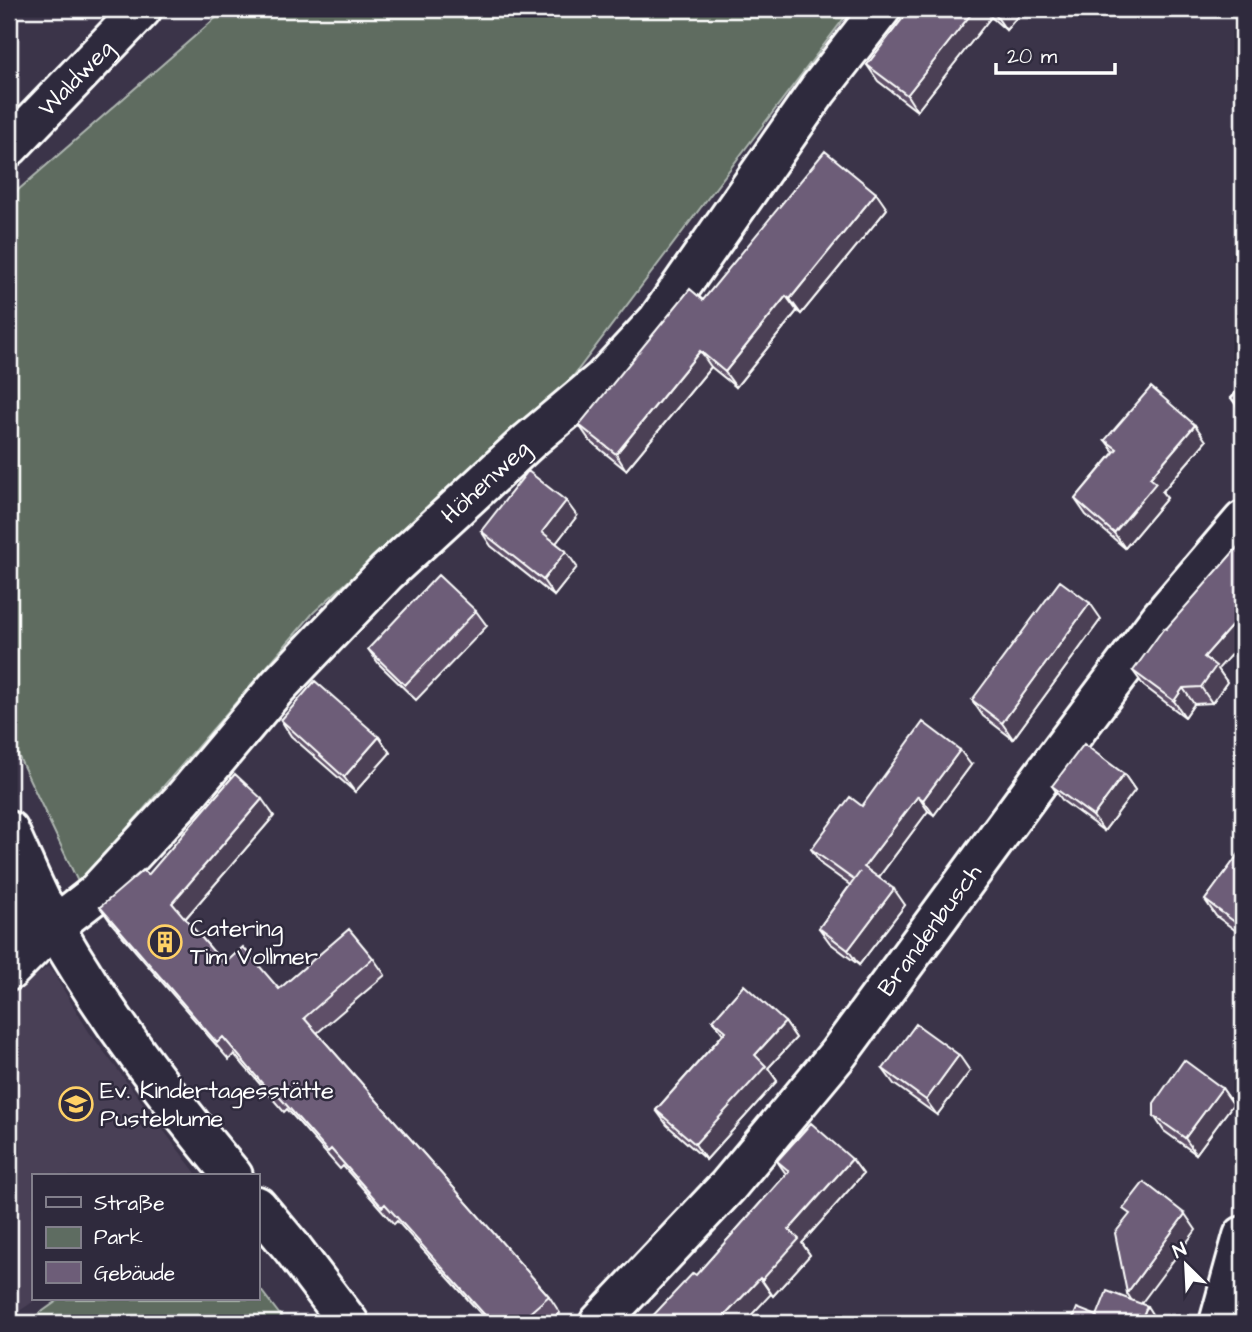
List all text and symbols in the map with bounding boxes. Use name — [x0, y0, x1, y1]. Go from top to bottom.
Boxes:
street label: Waldweg — [31, 32, 122, 125]
scale bar — [996, 32, 1116, 76]
text: 20 m — [1007, 42, 1058, 71]
street label: Höhenweg — [434, 433, 538, 532]
street label: Brandenbusch — [870, 857, 990, 1004]
place label: Catering Tim Vollmer — [190, 912, 318, 974]
building icon: Catering Tim Vollmer — [146, 923, 184, 961]
place label: Ev. Kindertagesstätte Pusteblume — [100, 1074, 334, 1136]
school or university icon: Ev. Kindertagesstätte Pusteblume — [57, 1085, 95, 1123]
legend — [32, 1174, 259, 1300]
text: Straße — [94, 1189, 165, 1218]
text: Park — [94, 1223, 143, 1252]
north arrow — [1150, 1230, 1220, 1300]
text: N — [1169, 1236, 1191, 1266]
text: Gebäude — [94, 1259, 175, 1288]

